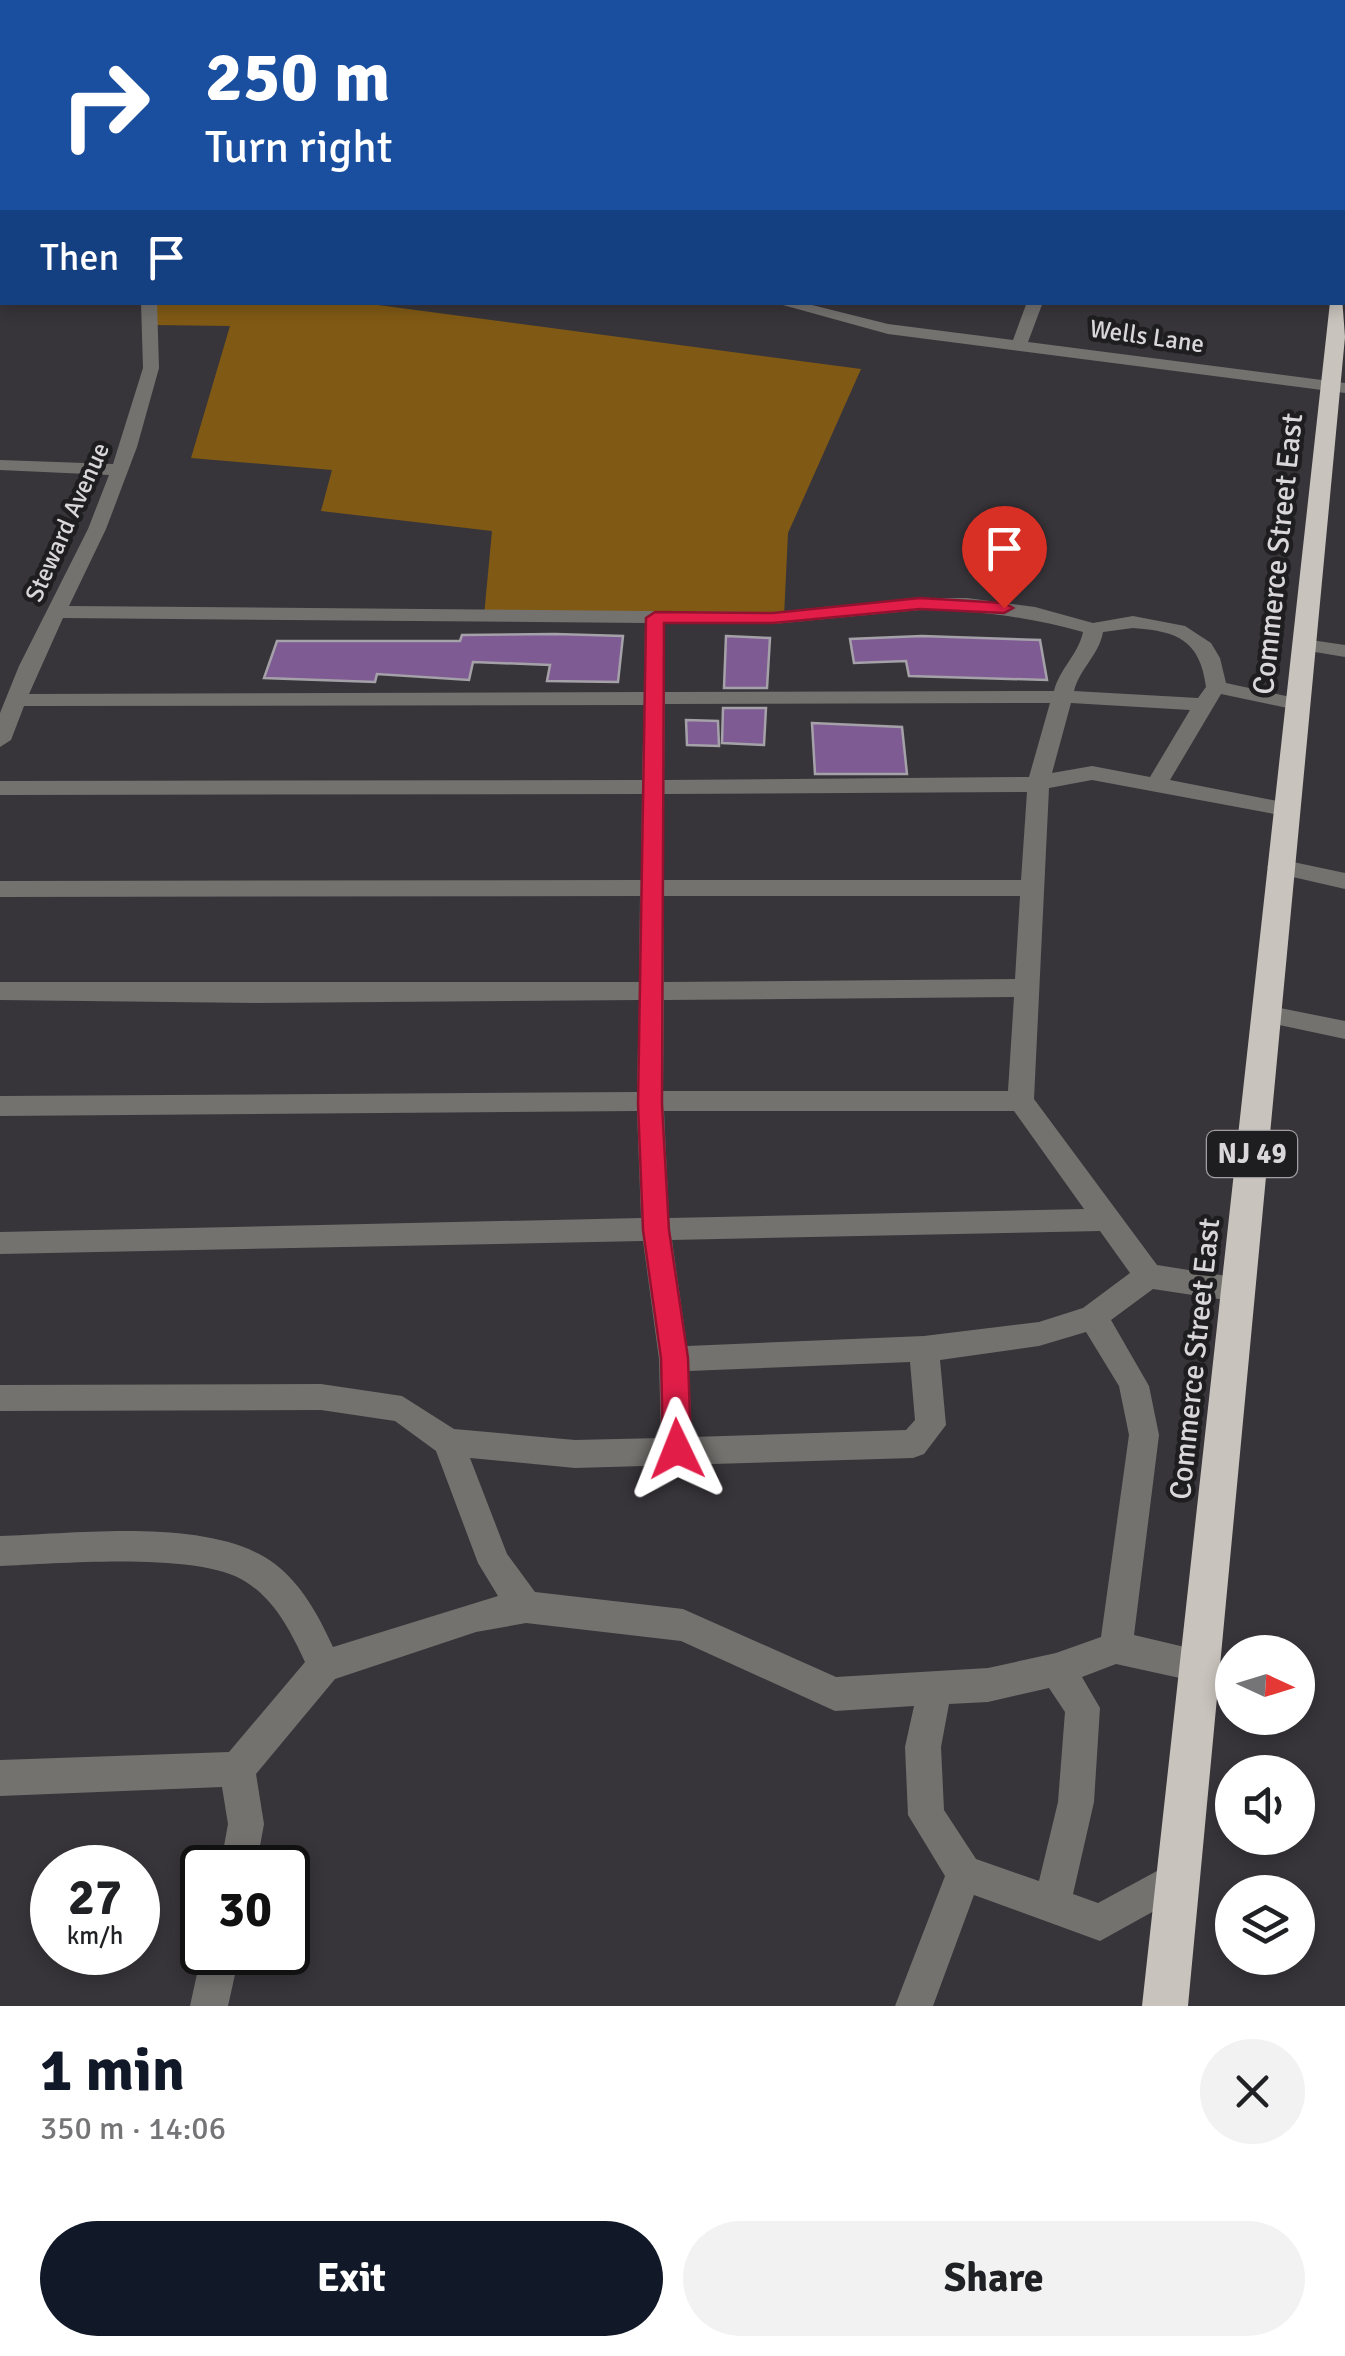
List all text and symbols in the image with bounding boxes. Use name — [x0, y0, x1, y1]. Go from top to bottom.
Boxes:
text: 250 m — [205, 34, 390, 120]
icon: right — [40, 40, 170, 170]
text: Turn right — [205, 120, 393, 175]
icon: arrive — [139, 230, 194, 285]
text: Then — [40, 234, 119, 281]
street label: Wells Lane — [1088, 313, 1206, 359]
street label: Commerce Street East — [1245, 411, 1311, 697]
street label: Steward Avenue — [18, 438, 116, 606]
pin — [962, 506, 1047, 609]
icon: arrive — [977, 521, 1032, 576]
road number: NJ 49 — [1207, 1131, 1297, 1177]
street label: Commerce Street East — [1162, 1216, 1228, 1502]
position arrow — [625, 1397, 729, 1501]
north arrow — [1215, 1635, 1315, 1735]
map controls — [1215, 1635, 1315, 1975]
button: sound — [1215, 1755, 1315, 1855]
speed limit sign: 30 — [180, 1845, 310, 1975]
text: 27 — [68, 1867, 122, 1929]
button: layers — [1215, 1875, 1315, 1975]
text: km/h — [67, 1920, 123, 1951]
text: 1 min — [40, 2034, 185, 2108]
button: close — [1200, 2039, 1305, 2144]
text: 350 m · 14:06 — [40, 2109, 226, 2148]
button: Exit — [40, 2221, 663, 2336]
button: Share — [683, 2221, 1305, 2336]

